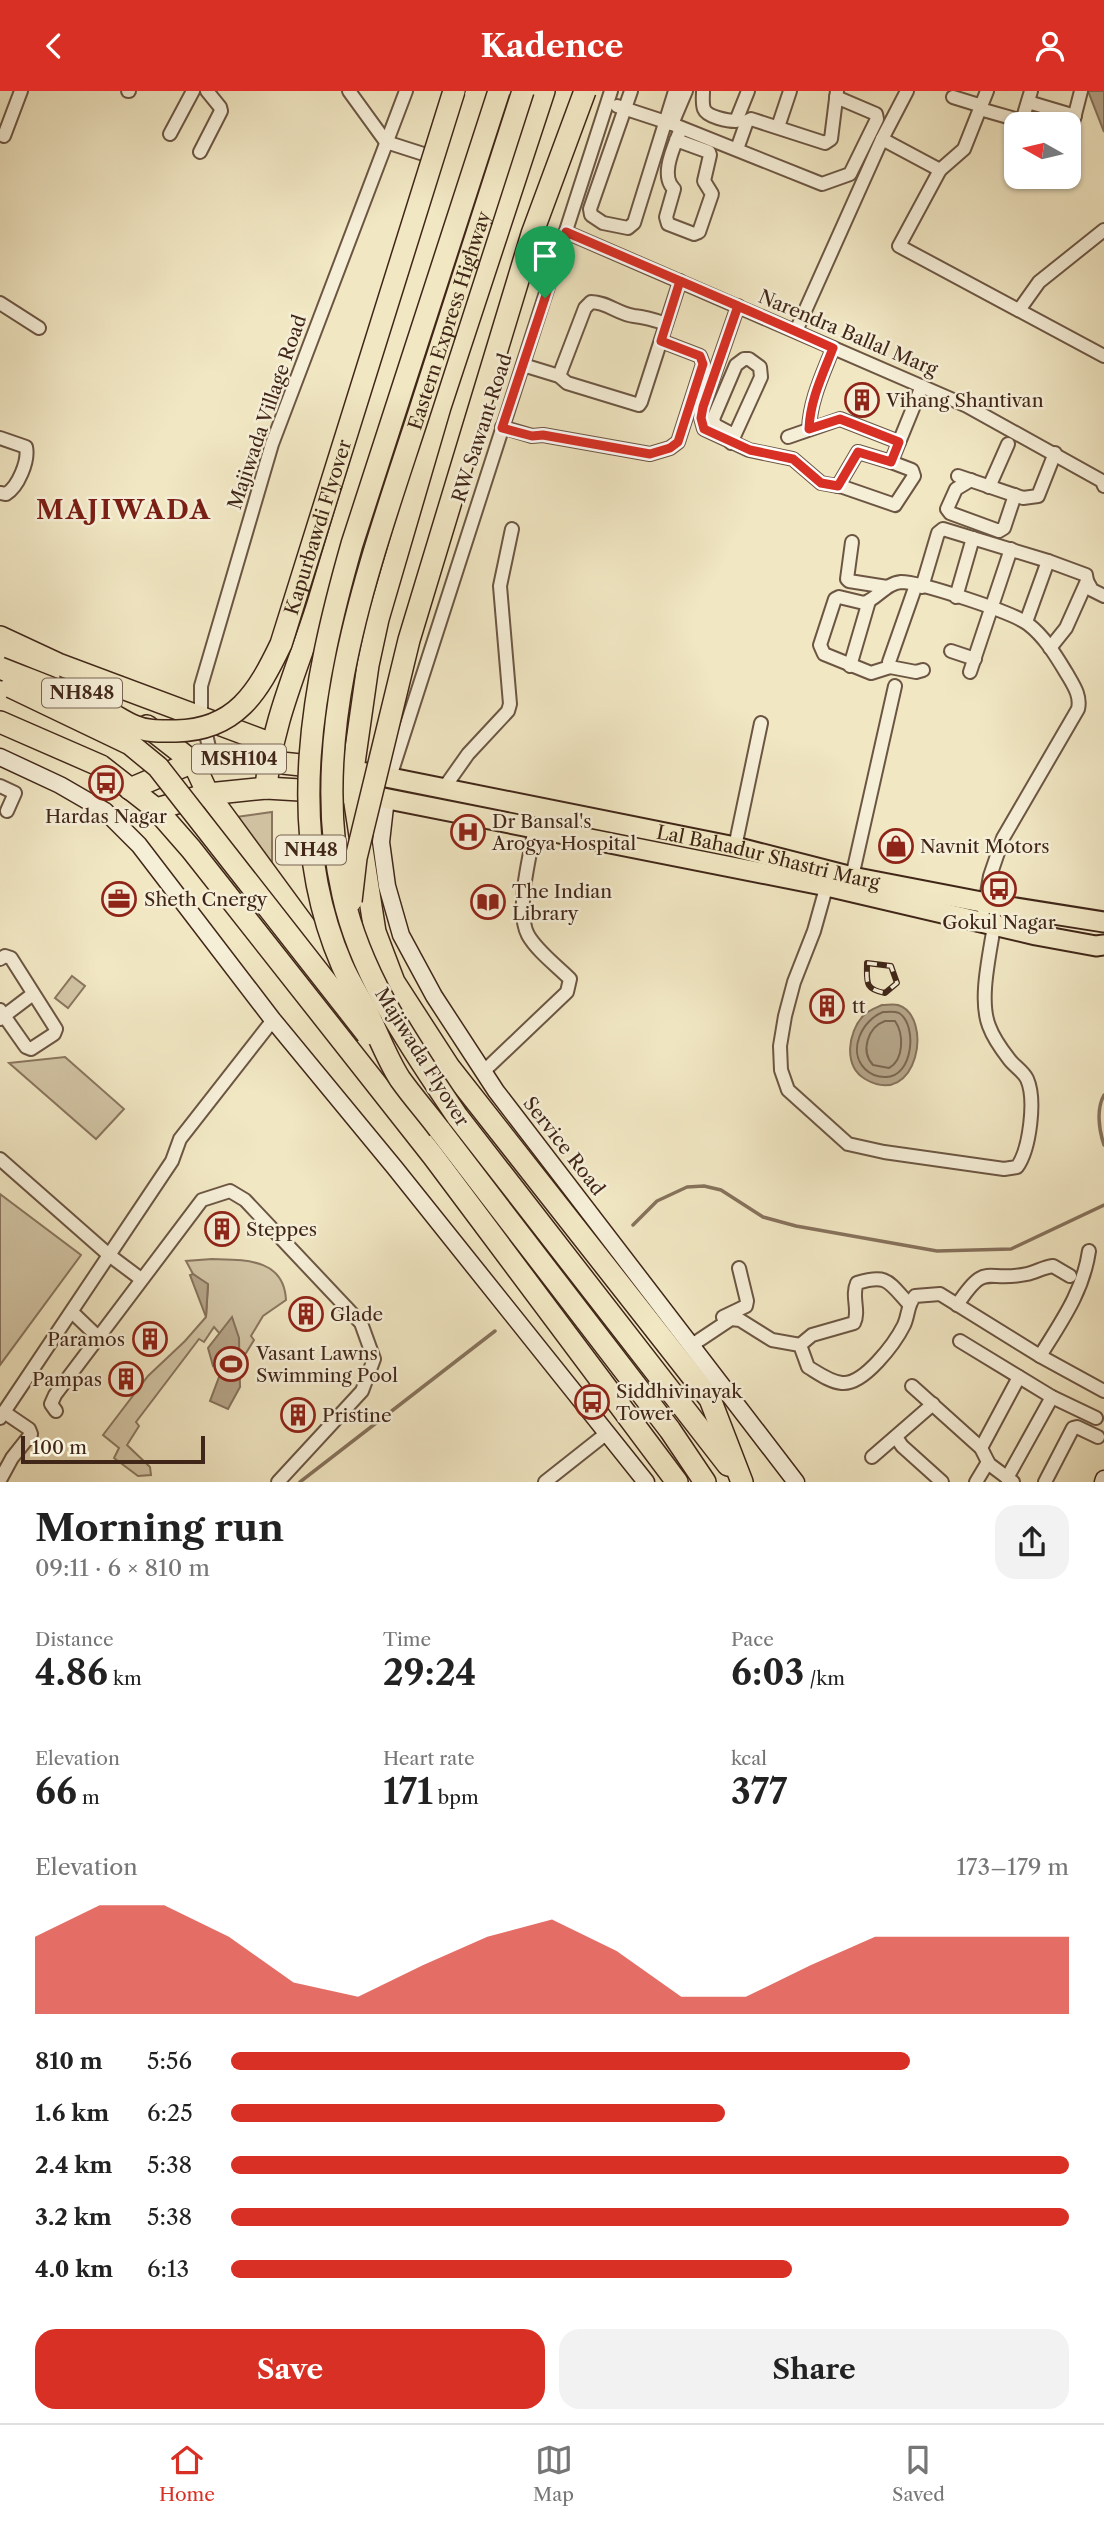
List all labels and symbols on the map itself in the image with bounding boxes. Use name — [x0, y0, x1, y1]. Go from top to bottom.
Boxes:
north arrow — [1004, 112, 1082, 189]
street label: Eastern Express Highway — [403, 208, 495, 433]
pin — [515, 226, 575, 298]
street label: Narendra Ballal Marg — [755, 285, 942, 382]
street label: Majiwada Village Road — [223, 311, 311, 512]
street label: RW Sawant Road — [447, 350, 517, 505]
building icon: Vihang Shantivan — [843, 381, 881, 419]
place label: Vihang Shantivan — [885, 389, 1044, 412]
street label: Kapurbawdi Flyover — [279, 437, 356, 618]
district label: MAJIWADA — [36, 494, 212, 526]
road number: NH848 — [42, 679, 122, 707]
road number: MSH104 — [192, 745, 286, 773]
bus stop icon: Hardas Nagar — [87, 764, 125, 802]
place label: Hardas Nagar — [45, 805, 167, 828]
place label: Dr Bansal's Arogya Hospital — [491, 810, 636, 855]
hospital icon: Dr Bansal's Arogya Hospital — [449, 813, 487, 851]
street label: Lal Bahadur Shastri Marg — [655, 820, 883, 894]
shop icon: Navnit Motors — [877, 827, 915, 865]
road number: NH48 — [276, 835, 346, 865]
place label: Navnit Motors — [920, 835, 1050, 858]
bus stop icon: Gokul Nagar — [980, 870, 1018, 908]
office icon: Sheth Cnergy — [100, 880, 138, 918]
place label: The Indian Library — [512, 880, 612, 925]
library icon: The Indian Library — [469, 883, 507, 921]
place label: Sheth Cnergy — [144, 888, 268, 911]
place label: Gokul Nagar — [942, 911, 1056, 934]
street label: Majiwada Flyover — [370, 983, 474, 1131]
building icon: tt — [808, 987, 846, 1025]
place label: tt — [852, 995, 866, 1018]
street label: Service Road — [518, 1092, 610, 1200]
building icon: Steppes — [203, 1210, 241, 1248]
place label: Steppes — [246, 1218, 317, 1241]
building icon: Glade — [287, 1295, 325, 1333]
place label: Glade — [330, 1303, 383, 1326]
building icon: Paramos — [131, 1320, 169, 1358]
place label: Paramos — [47, 1328, 125, 1351]
place label: Vasant Lawns Swimming Pool — [255, 1342, 398, 1387]
sports icon: Vasant Lawns Swimming Pool — [212, 1345, 250, 1383]
building icon: Pampas — [107, 1360, 145, 1398]
place label: Pampas — [32, 1368, 102, 1391]
place label: Siddhivinayak Tower — [616, 1380, 743, 1425]
bus stop icon: Siddhivinayak Tower — [573, 1383, 611, 1421]
building icon: Pristine — [279, 1396, 317, 1434]
place label: Pristine — [322, 1404, 392, 1427]
scale bar — [21, 1433, 205, 1464]

